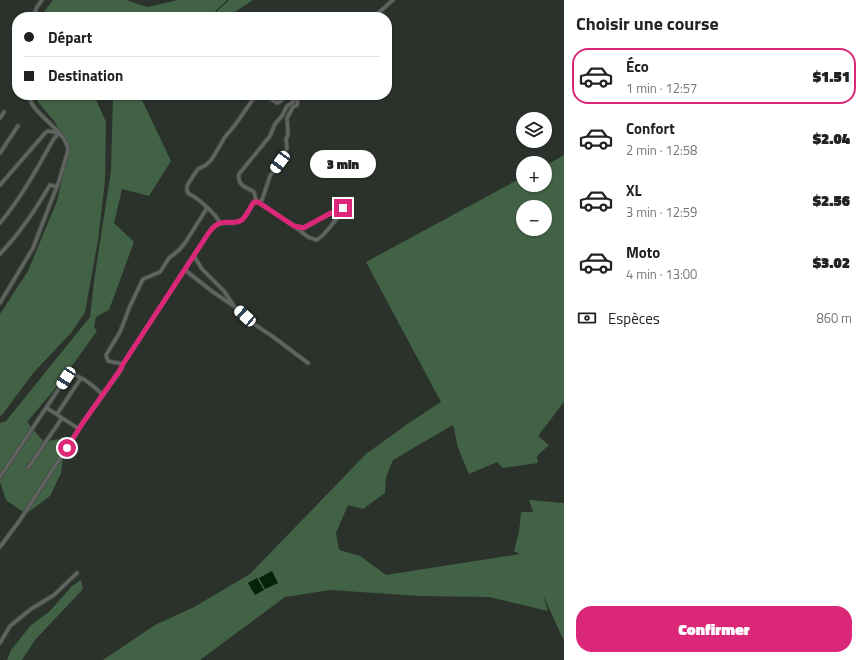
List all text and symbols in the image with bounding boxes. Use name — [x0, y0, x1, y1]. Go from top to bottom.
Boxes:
text: Choisir une course — [576, 10, 719, 37]
text: Départ — [48, 26, 92, 49]
text: Éco — [626, 55, 649, 78]
icon: car — [578, 58, 614, 94]
text: Destination — [48, 64, 123, 87]
text: $1.51 — [813, 65, 850, 88]
text: 1 min · 12:57 — [626, 78, 697, 98]
map controls — [516, 112, 552, 236]
button: layers — [516, 112, 552, 148]
text: Confort — [626, 117, 675, 140]
icon: car — [578, 120, 614, 156]
text: $2.04 — [813, 127, 850, 150]
text: 2 min · 12:58 — [626, 140, 697, 160]
car — [268, 149, 292, 175]
callout: 3 min — [310, 150, 376, 178]
text: 3 min — [327, 154, 359, 174]
button: + — [516, 156, 552, 192]
text: XL — [626, 179, 642, 202]
icon: car — [578, 182, 614, 218]
text: $2.56 — [813, 189, 850, 212]
route end — [334, 199, 352, 217]
button: − — [516, 200, 552, 236]
text: 3 min · 12:59 — [626, 202, 697, 222]
text: Moto — [626, 241, 660, 264]
icon: car — [578, 244, 614, 280]
text: $3.02 — [813, 251, 850, 274]
text: 4 min · 13:00 — [626, 264, 697, 284]
car — [232, 304, 258, 328]
icon: cash — [576, 307, 598, 329]
text: Espèces — [608, 307, 660, 330]
text: 860 m — [816, 308, 852, 328]
car — [54, 365, 78, 391]
route start — [58, 439, 76, 457]
button: Confirmer — [576, 606, 852, 652]

